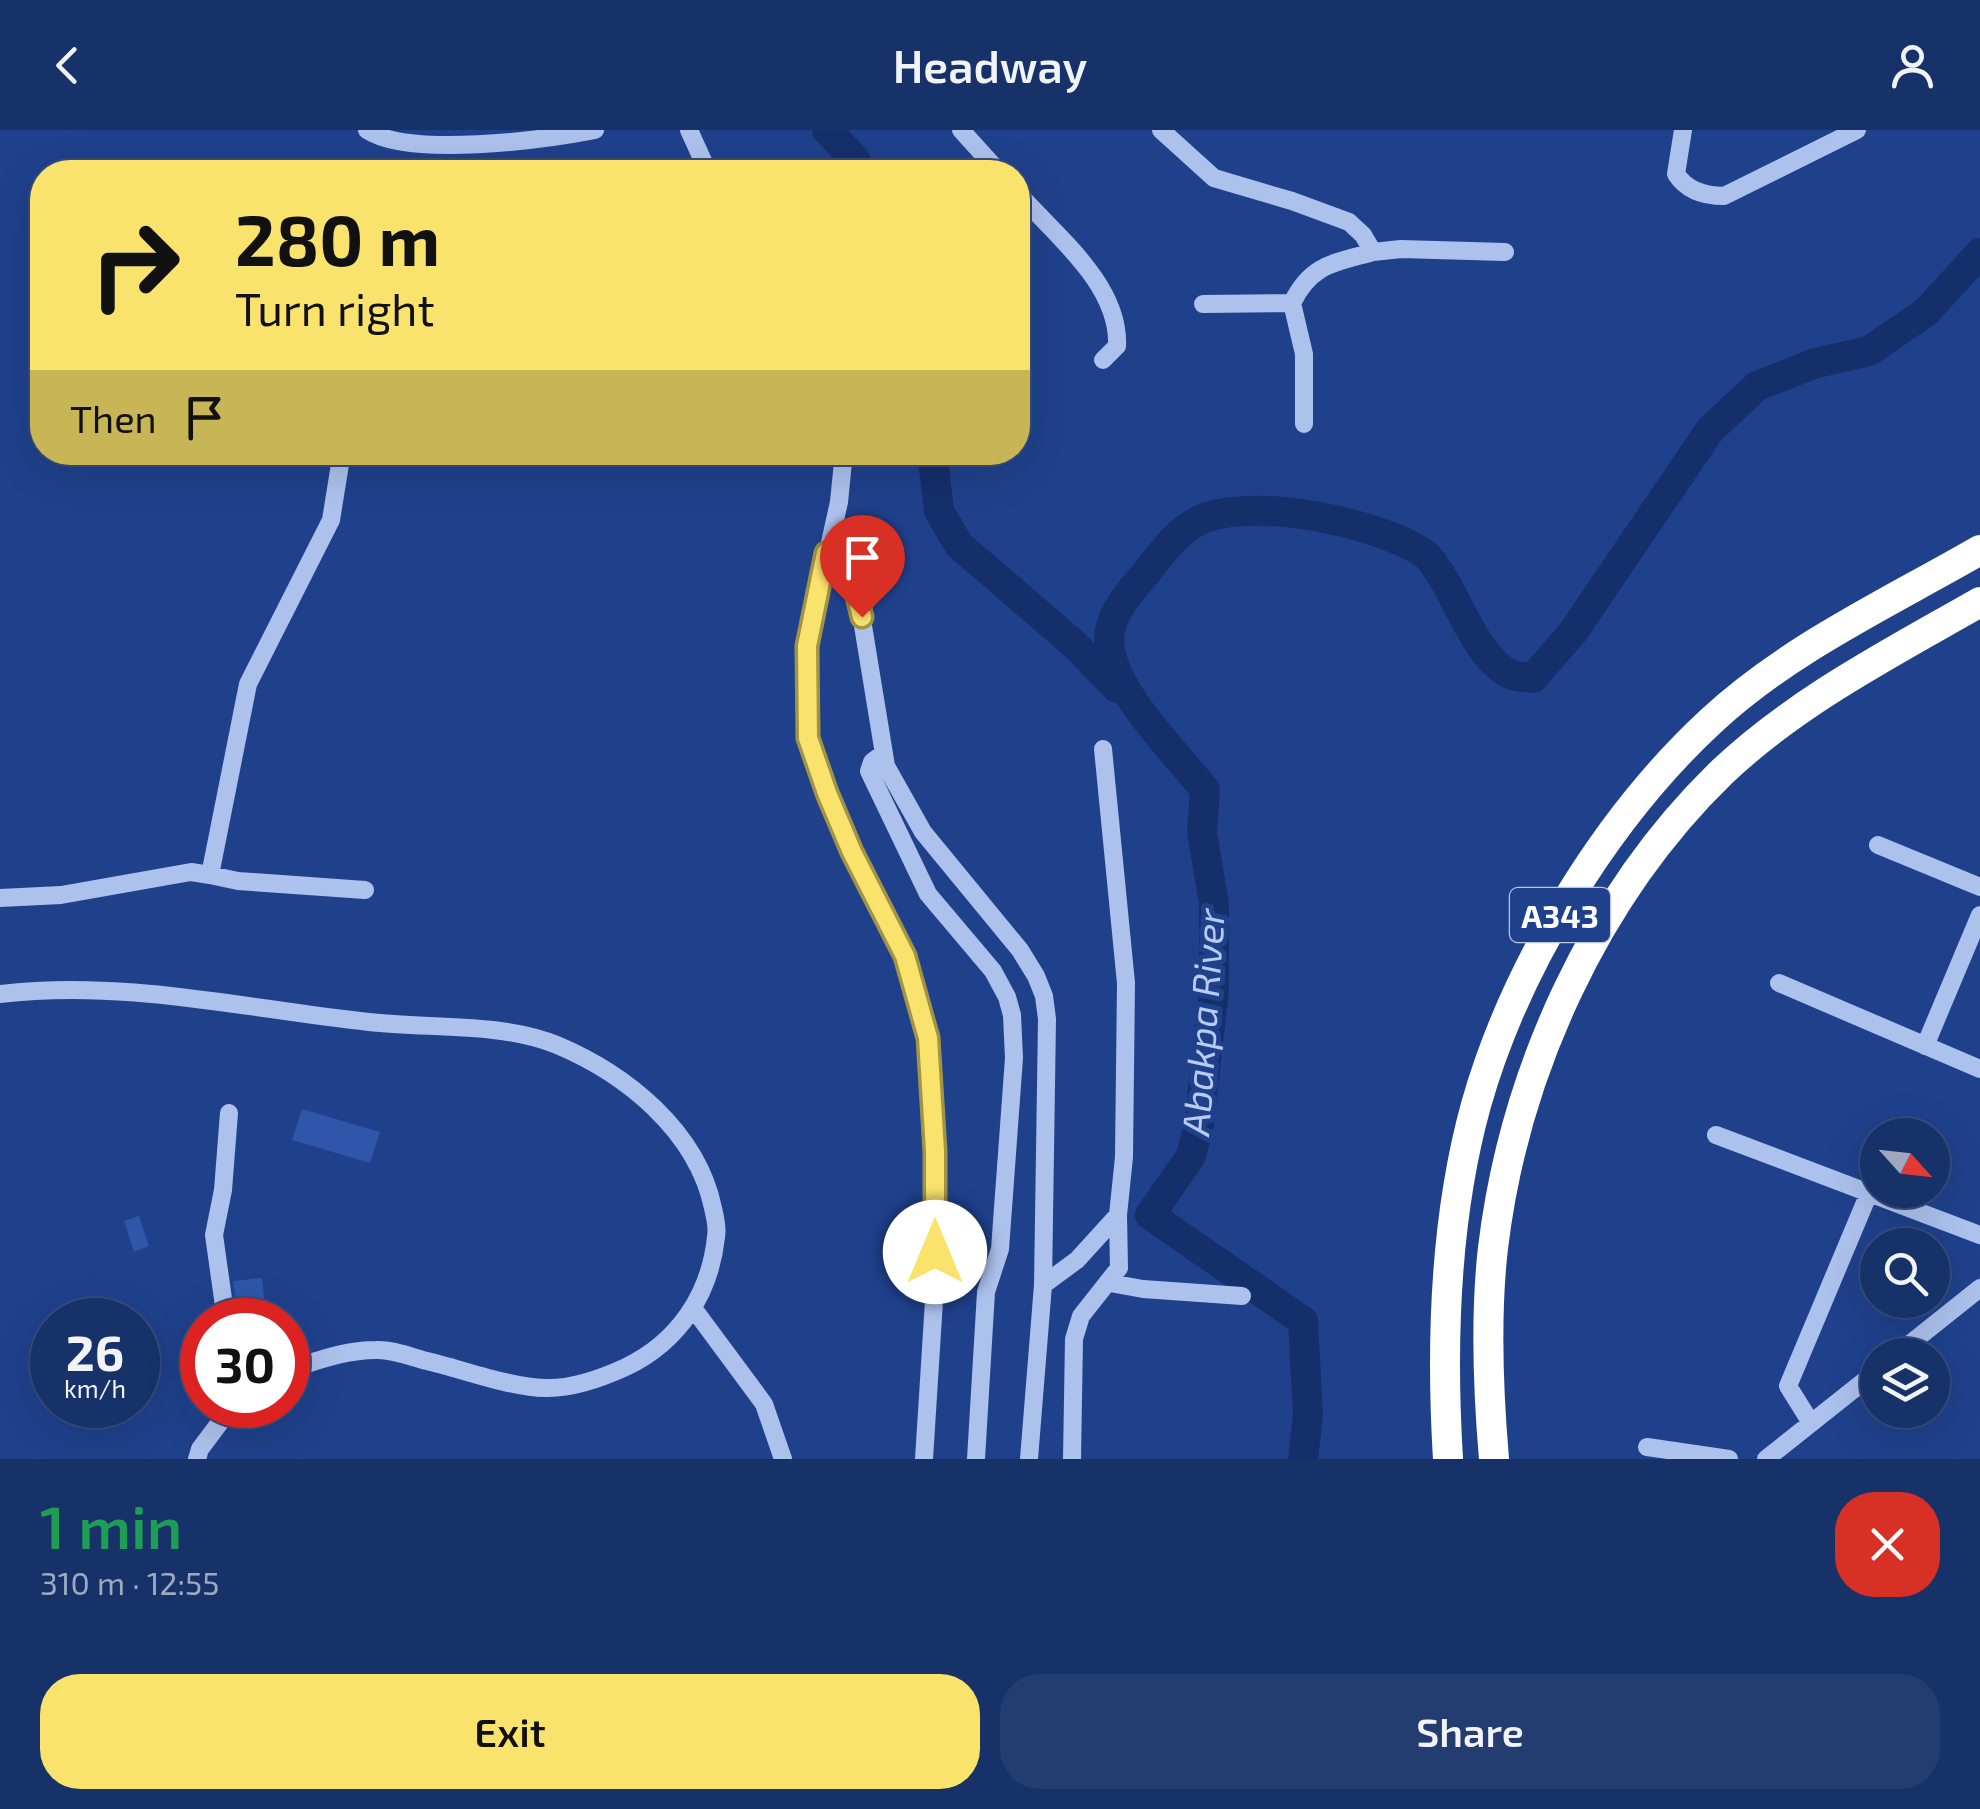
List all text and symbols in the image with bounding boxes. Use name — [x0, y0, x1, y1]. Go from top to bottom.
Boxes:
icon: back — [40, 38, 95, 93]
text: Headway — [893, 38, 1087, 92]
icon: person — [1885, 38, 1940, 93]
text: 280 m — [235, 196, 440, 280]
icon: right — [70, 200, 200, 330]
text: Turn right — [235, 281, 435, 335]
icon: arrive — [177, 390, 232, 445]
text: Then — [70, 395, 157, 441]
pin — [820, 515, 905, 618]
icon: arrive — [835, 530, 890, 585]
road number: A343 — [1510, 888, 1610, 942]
water label: Abakpa River — [1171, 906, 1233, 1139]
north arrow — [1860, 1118, 1950, 1208]
map controls — [1860, 1118, 1950, 1428]
position arrow — [883, 1200, 987, 1304]
button: search — [1860, 1228, 1950, 1318]
speed limit sign: 30 — [180, 1298, 310, 1428]
text: 26 — [66, 1321, 124, 1381]
button: layers — [1860, 1338, 1950, 1428]
text: km/h — [64, 1373, 126, 1403]
text: 1 min — [40, 1489, 182, 1561]
button: close — [1835, 1492, 1940, 1597]
text: 310 m · 12:55 — [40, 1563, 219, 1601]
button: Exit — [40, 1674, 980, 1789]
button: Share — [1000, 1674, 1940, 1789]

